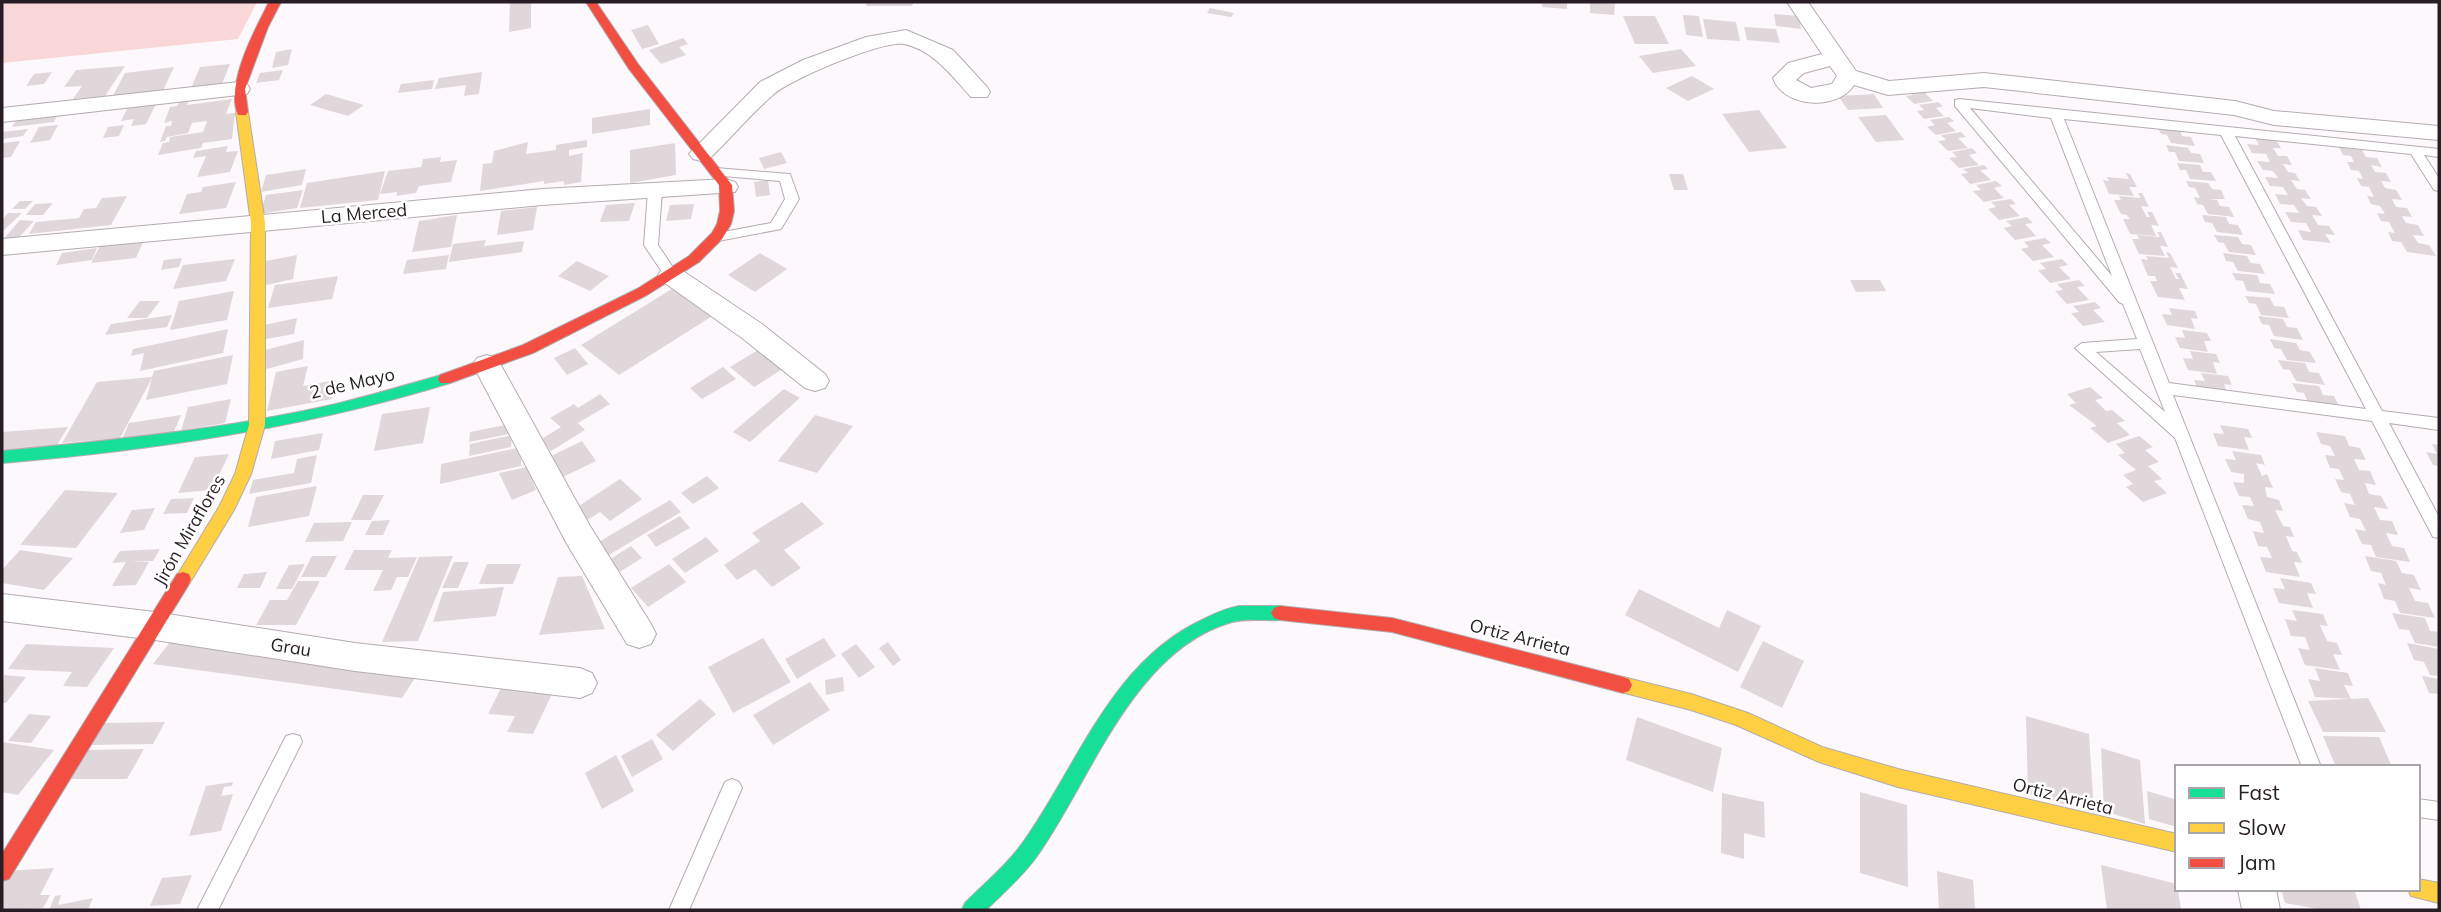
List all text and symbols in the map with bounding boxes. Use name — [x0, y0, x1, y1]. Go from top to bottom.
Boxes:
street label: La Merced — [320, 198, 408, 228]
street label: 2 de Mayo — [307, 362, 397, 404]
street label: Jirón Miraflores — [148, 470, 230, 590]
street label: Ortiz Arrieta — [1467, 613, 1573, 661]
street label: Grau — [269, 632, 313, 662]
legend — [2175, 765, 2420, 891]
street label: Ortiz Arrieta — [2010, 772, 2116, 820]
text: Fast — [2238, 779, 2280, 805]
text: Slow — [2238, 814, 2286, 840]
text: Jam — [2238, 849, 2276, 875]

